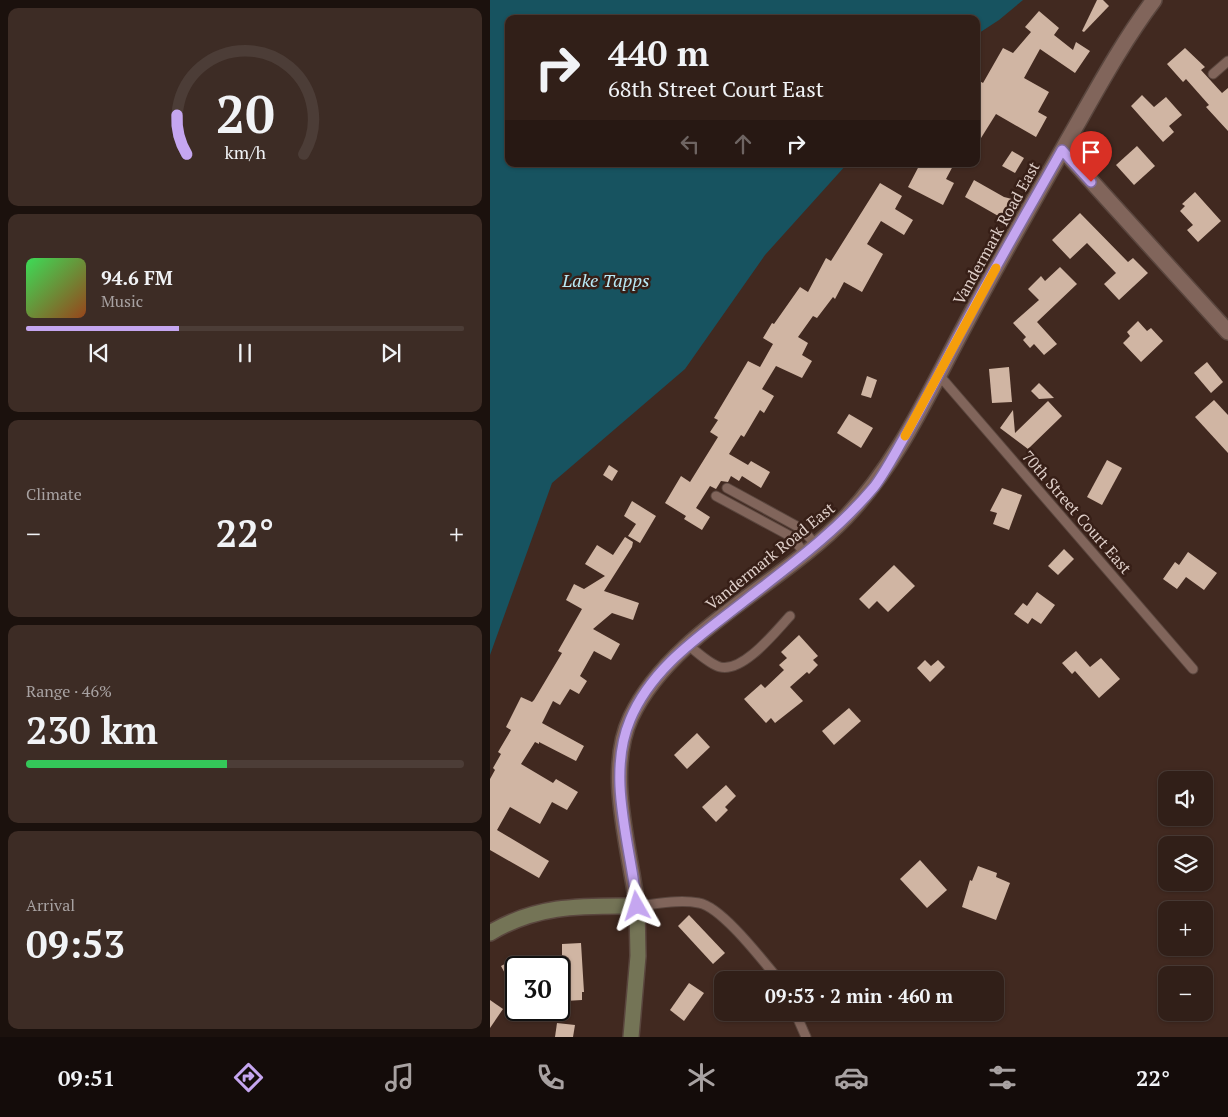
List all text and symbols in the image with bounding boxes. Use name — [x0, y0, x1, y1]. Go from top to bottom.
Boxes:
text: 440 m — [608, 30, 709, 76]
icon: right — [525, 35, 590, 100]
text: 68th Street Court East — [608, 74, 824, 103]
text: 20 — [216, 79, 274, 148]
icon: left — [676, 130, 704, 158]
icon: ahead — [729, 130, 757, 158]
icon: right — [782, 130, 810, 158]
pin — [1070, 131, 1112, 182]
icon: arrive — [1077, 138, 1105, 166]
text: km/h — [224, 140, 266, 164]
street label: Vandermark Road East — [948, 158, 1045, 308]
text: 94.6 FM — [101, 265, 173, 290]
water label: Lake Tapps — [561, 268, 650, 292]
text: Music — [101, 290, 143, 312]
icon: previous — [85, 339, 113, 367]
icon: pause — [231, 339, 259, 367]
icon: next — [377, 339, 405, 367]
street label: 70th Street Court East — [1017, 446, 1137, 579]
text: Climate — [26, 483, 82, 505]
street label: Vandermark Road East — [701, 497, 839, 615]
text: 22° — [216, 508, 274, 558]
text: − — [26, 515, 41, 552]
text: + — [449, 515, 464, 552]
text: Range · 46% — [26, 680, 112, 702]
text: 230 km — [26, 705, 158, 755]
map controls — [1158, 771, 1213, 1021]
button: sound — [1158, 771, 1213, 826]
button: layers — [1158, 836, 1213, 891]
position arrow — [610, 879, 662, 931]
text: Arrival — [26, 894, 75, 916]
button: + — [1158, 901, 1213, 956]
text: 09:53 — [26, 919, 125, 969]
speed limit sign: 30 — [505, 956, 570, 1021]
button: − — [1158, 966, 1213, 1021]
text: 09:53 · 2 min · 460 m — [765, 983, 953, 1008]
icon: directions — [231, 1060, 266, 1095]
icon: music — [382, 1060, 417, 1095]
icon: phone — [533, 1060, 568, 1095]
icon: climate — [684, 1060, 719, 1095]
icon: car — [834, 1060, 869, 1095]
icon: filters — [985, 1060, 1020, 1095]
text: 09:51 — [58, 1063, 115, 1092]
text: 22° — [1136, 1063, 1170, 1092]

